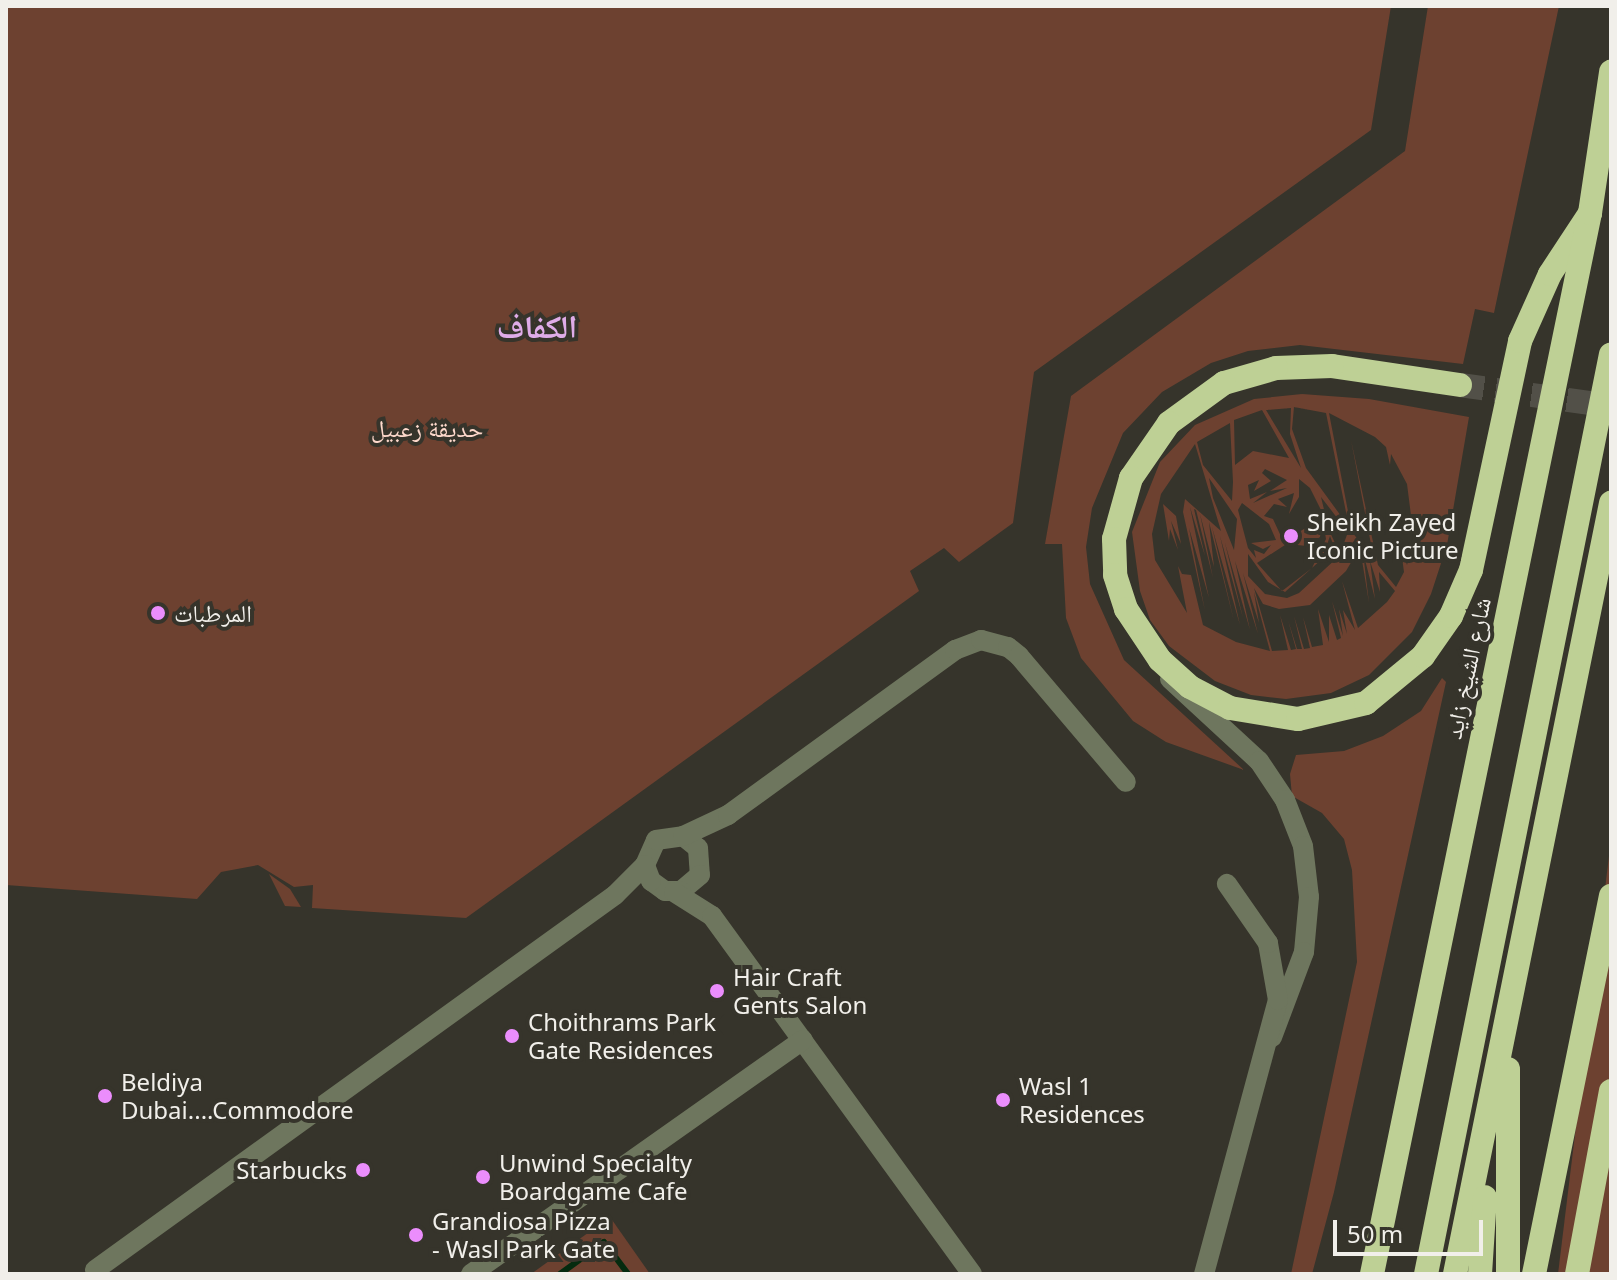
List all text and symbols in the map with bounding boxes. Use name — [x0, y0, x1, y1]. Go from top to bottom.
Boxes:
district label: الكفاف — [497, 307, 577, 345]
park label: حديقة زعبيل — [371, 414, 483, 442]
place label: Sheikh Zayed Iconic Picture — [1307, 508, 1459, 564]
marker: Sheikh Zayed Iconic Picture — [1282, 527, 1300, 545]
street label: شارع الشيخ زايد — [1438, 595, 1496, 741]
place label: المرطبات — [174, 599, 252, 627]
marker: المرطبات — [149, 604, 167, 622]
place label: Hair Craft Gents Salon — [733, 963, 867, 1019]
marker: Hair Craft Gents Salon — [708, 982, 726, 1000]
place label: Choithrams Park Gate Residences — [528, 1008, 716, 1064]
marker: Choithrams Park Gate Residences — [503, 1027, 521, 1045]
place label: Beldiya Dubai....Commodore — [121, 1068, 354, 1124]
place label: Wasl 1 Residences — [1019, 1072, 1145, 1128]
marker: Beldiya Dubai....Commodore — [96, 1087, 114, 1105]
marker: Wasl 1 Residences — [994, 1091, 1012, 1109]
place label: Unwind Specialty Boardgame Cafe — [499, 1149, 692, 1205]
place label: Starbucks — [236, 1156, 347, 1184]
marker: Starbucks — [354, 1161, 372, 1179]
marker: Unwind Specialty Boardgame Cafe — [474, 1168, 492, 1186]
scale bar — [1337, 1204, 1487, 1254]
place label: Grandiosa Pizza - Wasl Park Gate — [432, 1207, 615, 1263]
text: 50 m — [1347, 1217, 1403, 1250]
marker: Grandiosa Pizza - Wasl Park Gate — [407, 1226, 425, 1244]

